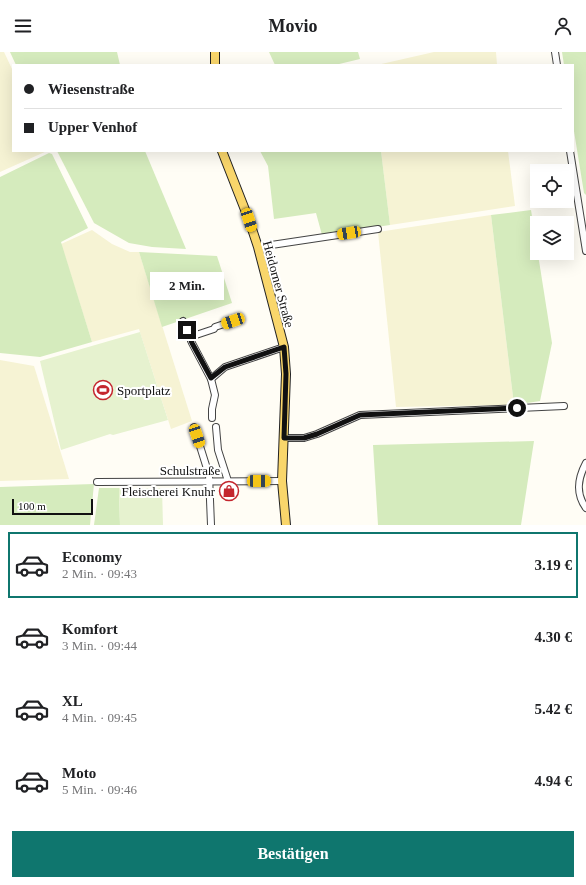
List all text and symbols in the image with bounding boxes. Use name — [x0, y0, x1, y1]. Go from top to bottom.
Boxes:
icon: menu — [12, 15, 34, 37]
icon: person — [552, 15, 574, 37]
text: Movio — [269, 16, 318, 36]
text: Wiesenstraße — [48, 81, 134, 97]
text: Upper Venhof — [48, 119, 137, 135]
map controls — [530, 164, 574, 260]
button: locate — [530, 164, 574, 208]
car — [240, 207, 258, 233]
button: layers — [530, 216, 574, 260]
car — [336, 225, 362, 241]
street label: Heidorner Straße — [260, 239, 297, 329]
callout: 2 Min. — [150, 272, 224, 300]
text: 2 Min. — [169, 278, 205, 293]
car — [220, 311, 246, 331]
route end — [178, 321, 196, 339]
sports icon: Sportplatz — [92, 379, 114, 401]
place label: Sportplatz — [117, 383, 171, 398]
route start — [508, 399, 526, 417]
car — [187, 423, 207, 449]
street label: Schulstraße — [160, 463, 221, 478]
car — [247, 475, 271, 487]
shop icon: Fleischerei Knuhr — [218, 480, 240, 502]
place label: Fleischerei Knuhr — [121, 484, 216, 499]
scale bar — [12, 497, 93, 516]
text: 100 m — [18, 500, 46, 512]
icon: car — [14, 547, 50, 583]
text: Economy — [62, 549, 122, 565]
text: 3.19 € — [535, 557, 572, 573]
text: 2 Min. · 09:43 — [62, 566, 137, 581]
icon: car — [14, 619, 50, 655]
text: Komfort — [62, 621, 118, 637]
text: 4.30 € — [535, 629, 572, 645]
text: 3 Min. · 09:44 — [62, 638, 137, 653]
icon: car — [14, 691, 50, 727]
text: XL — [62, 693, 83, 709]
text: 5.42 € — [535, 701, 572, 717]
text: 4 Min. · 09:45 — [62, 710, 137, 725]
icon: car — [14, 763, 50, 799]
text: Moto — [62, 765, 96, 781]
text: 4.94 € — [535, 773, 572, 789]
text: 5 Min. · 09:46 — [62, 782, 137, 797]
button: Bestätigen — [12, 831, 574, 877]

